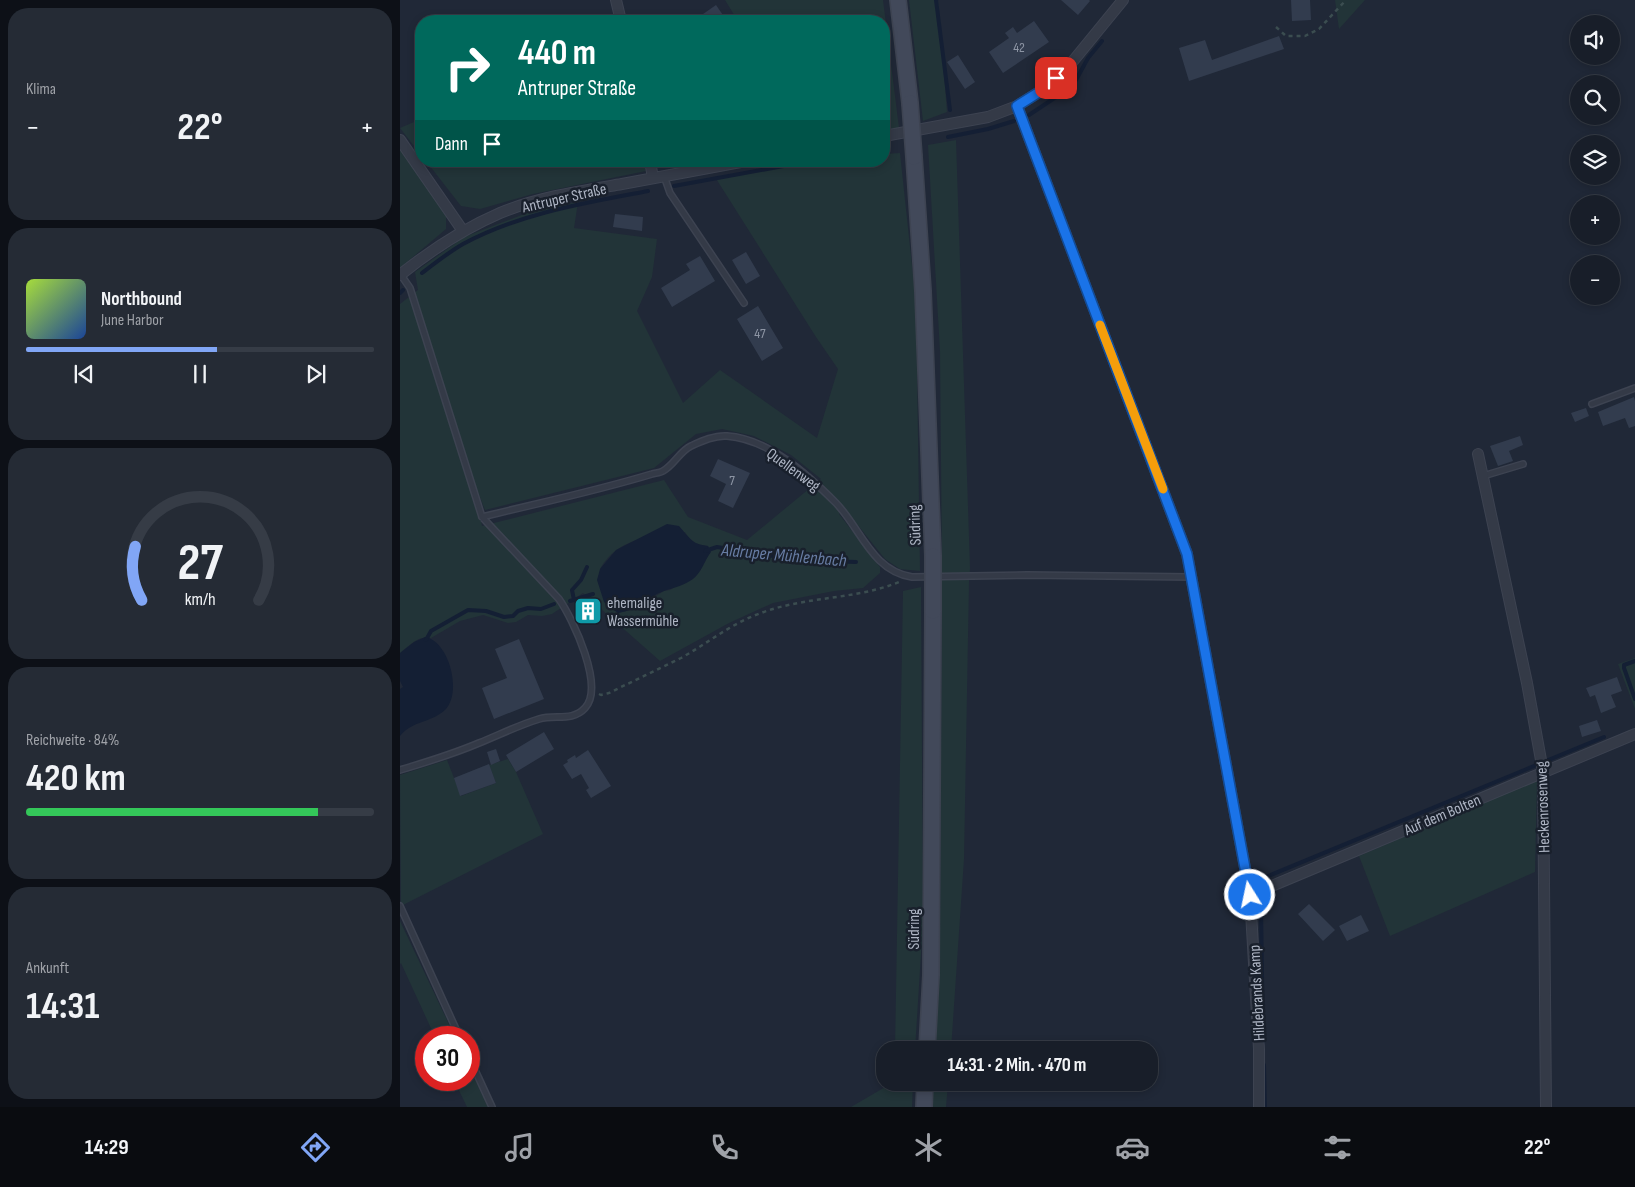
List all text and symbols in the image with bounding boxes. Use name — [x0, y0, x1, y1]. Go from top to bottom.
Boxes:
map controls — [1570, 15, 1620, 305]
button: sound — [1570, 15, 1620, 65]
text: 440 m — [518, 32, 596, 75]
icon: right — [435, 35, 500, 100]
house number: 42 — [1013, 39, 1025, 56]
pin — [1035, 57, 1077, 99]
icon: arrive — [1042, 64, 1070, 92]
text: Antruper Straße — [518, 75, 636, 102]
button: search — [1570, 75, 1620, 125]
text: Klima — [26, 80, 56, 99]
text: 22° — [177, 105, 223, 150]
text: − — [26, 111, 40, 144]
text: + — [360, 111, 374, 144]
icon: arrive — [478, 130, 506, 158]
text: Dann — [435, 133, 468, 156]
button: layers — [1570, 135, 1620, 185]
street label: Antruper Straße — [519, 180, 608, 218]
button: + — [1570, 195, 1620, 245]
button: − — [1570, 255, 1620, 305]
text: Northbound — [101, 288, 182, 311]
text: June Harbor — [101, 311, 164, 330]
house number: 47 — [754, 325, 766, 342]
icon: previous — [70, 360, 98, 388]
icon: pause — [186, 360, 214, 388]
icon: next — [302, 360, 330, 388]
street label: Quellenweg — [762, 444, 824, 496]
house number: 7 — [729, 472, 735, 489]
street label: Südring — [905, 504, 926, 546]
text: 27 — [177, 532, 223, 595]
water label: Aldruper Mühlenbach — [720, 539, 848, 571]
text: km/h — [185, 589, 215, 610]
place label: ehemalige Wassermühle — [607, 594, 679, 631]
building icon: ehemalige Wassermühle — [573, 596, 603, 626]
text: Reichweite · 84% — [26, 731, 119, 750]
text: 420 km — [26, 756, 126, 801]
street label: Heckenrosenweg — [1532, 761, 1555, 853]
street label: Auf dem Bolten — [1400, 791, 1484, 840]
position arrow — [1223, 868, 1275, 920]
street label: Südring — [905, 908, 924, 950]
street label: Hildebrands Kamp — [1245, 944, 1270, 1042]
text: Ankunft — [26, 959, 69, 978]
text: 14:31 — [26, 984, 99, 1029]
speed limit sign: 30 — [415, 1026, 480, 1091]
text: 14:31 · 2 Min. · 470 m — [948, 1054, 1086, 1077]
icon: directions — [298, 1130, 333, 1165]
icon: music — [502, 1130, 537, 1165]
icon: phone — [707, 1130, 742, 1165]
icon: climate — [911, 1130, 946, 1165]
icon: car — [1115, 1130, 1150, 1165]
icon: filters — [1320, 1130, 1355, 1165]
text: 14:29 — [85, 1134, 129, 1161]
text: 22° — [1524, 1134, 1550, 1161]

